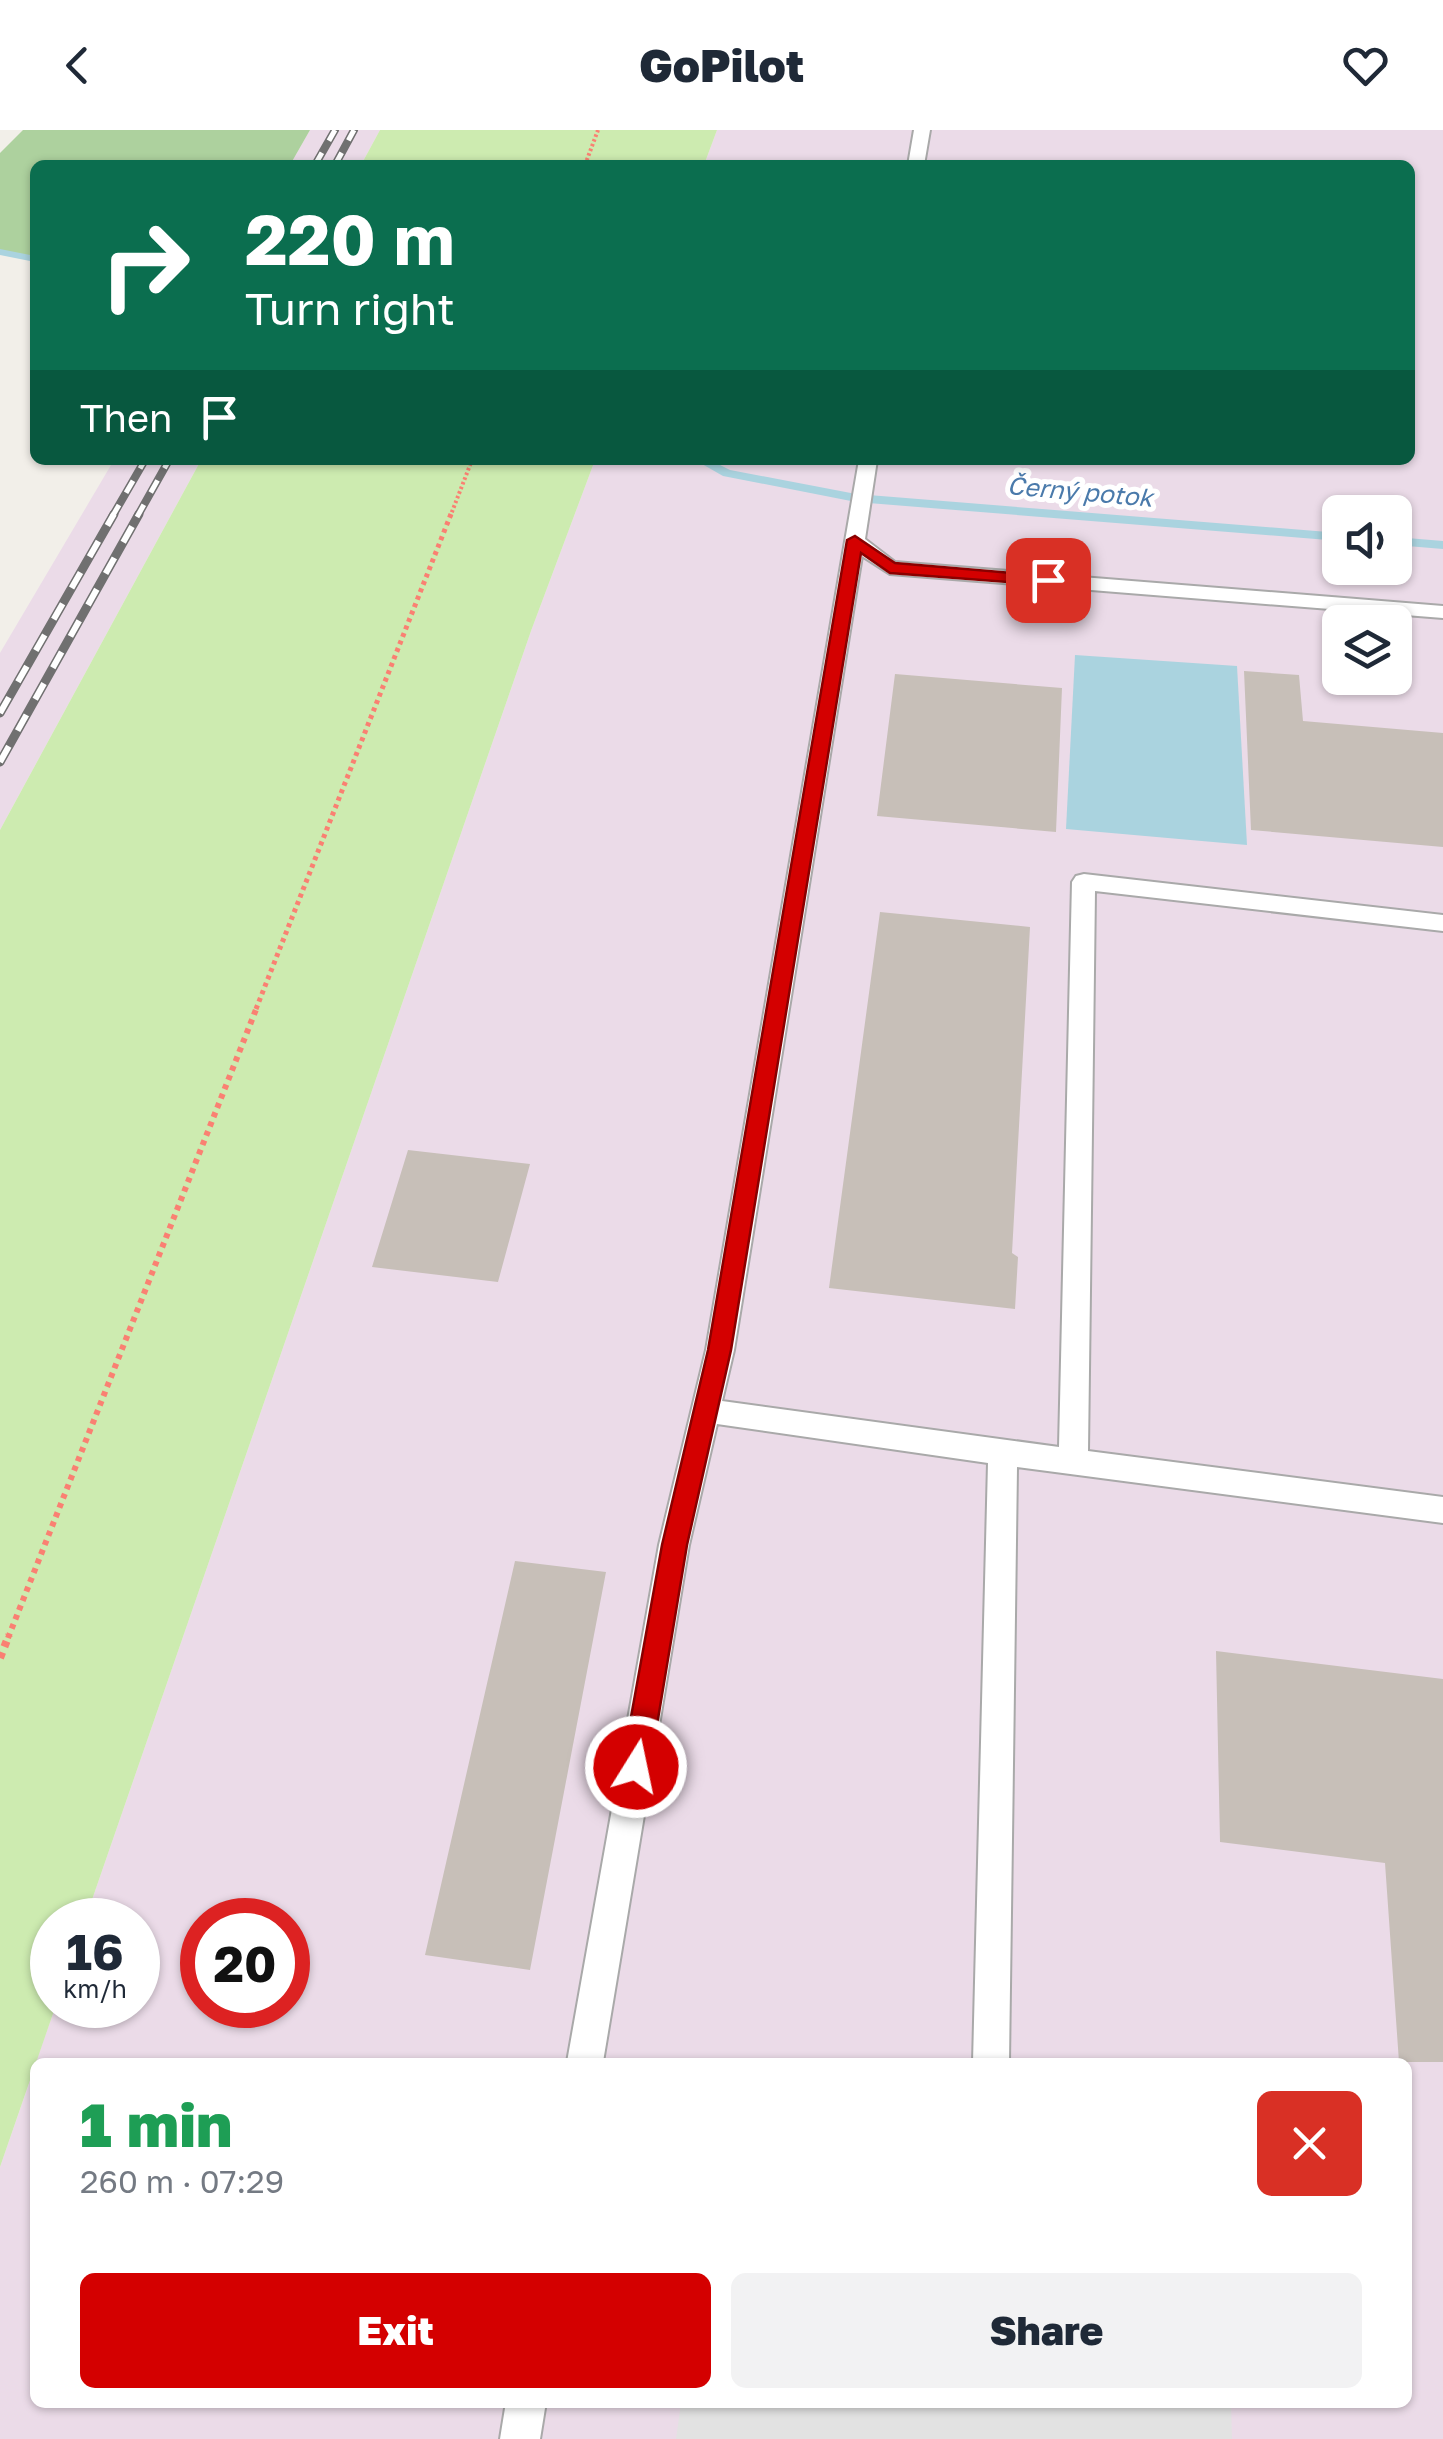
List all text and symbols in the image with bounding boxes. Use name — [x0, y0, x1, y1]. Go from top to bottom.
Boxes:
icon: back — [50, 38, 105, 93]
text: GoPilot — [639, 38, 804, 92]
icon: heart — [1338, 38, 1393, 93]
text: 220 m — [245, 196, 455, 280]
icon: right — [80, 200, 210, 330]
text: Turn right — [245, 281, 455, 335]
icon: arrive — [192, 390, 247, 445]
text: Then — [80, 395, 172, 440]
water label: Černý potok — [1006, 469, 1157, 513]
map controls — [1322, 495, 1412, 695]
button: sound — [1322, 495, 1412, 585]
pin — [1006, 538, 1091, 623]
icon: arrive — [1021, 553, 1076, 608]
button: layers — [1322, 605, 1412, 695]
position arrow — [584, 1715, 688, 1819]
speed limit sign: 20 — [180, 1898, 310, 2028]
text: 16 — [66, 1921, 124, 1981]
text: km/h — [63, 1973, 127, 2004]
text: 1 min — [80, 2088, 232, 2160]
button: close — [1257, 2091, 1362, 2196]
text: 260 m · 07:29 — [80, 2162, 284, 2200]
button: Exit — [80, 2273, 711, 2388]
button: Share — [731, 2273, 1362, 2388]

